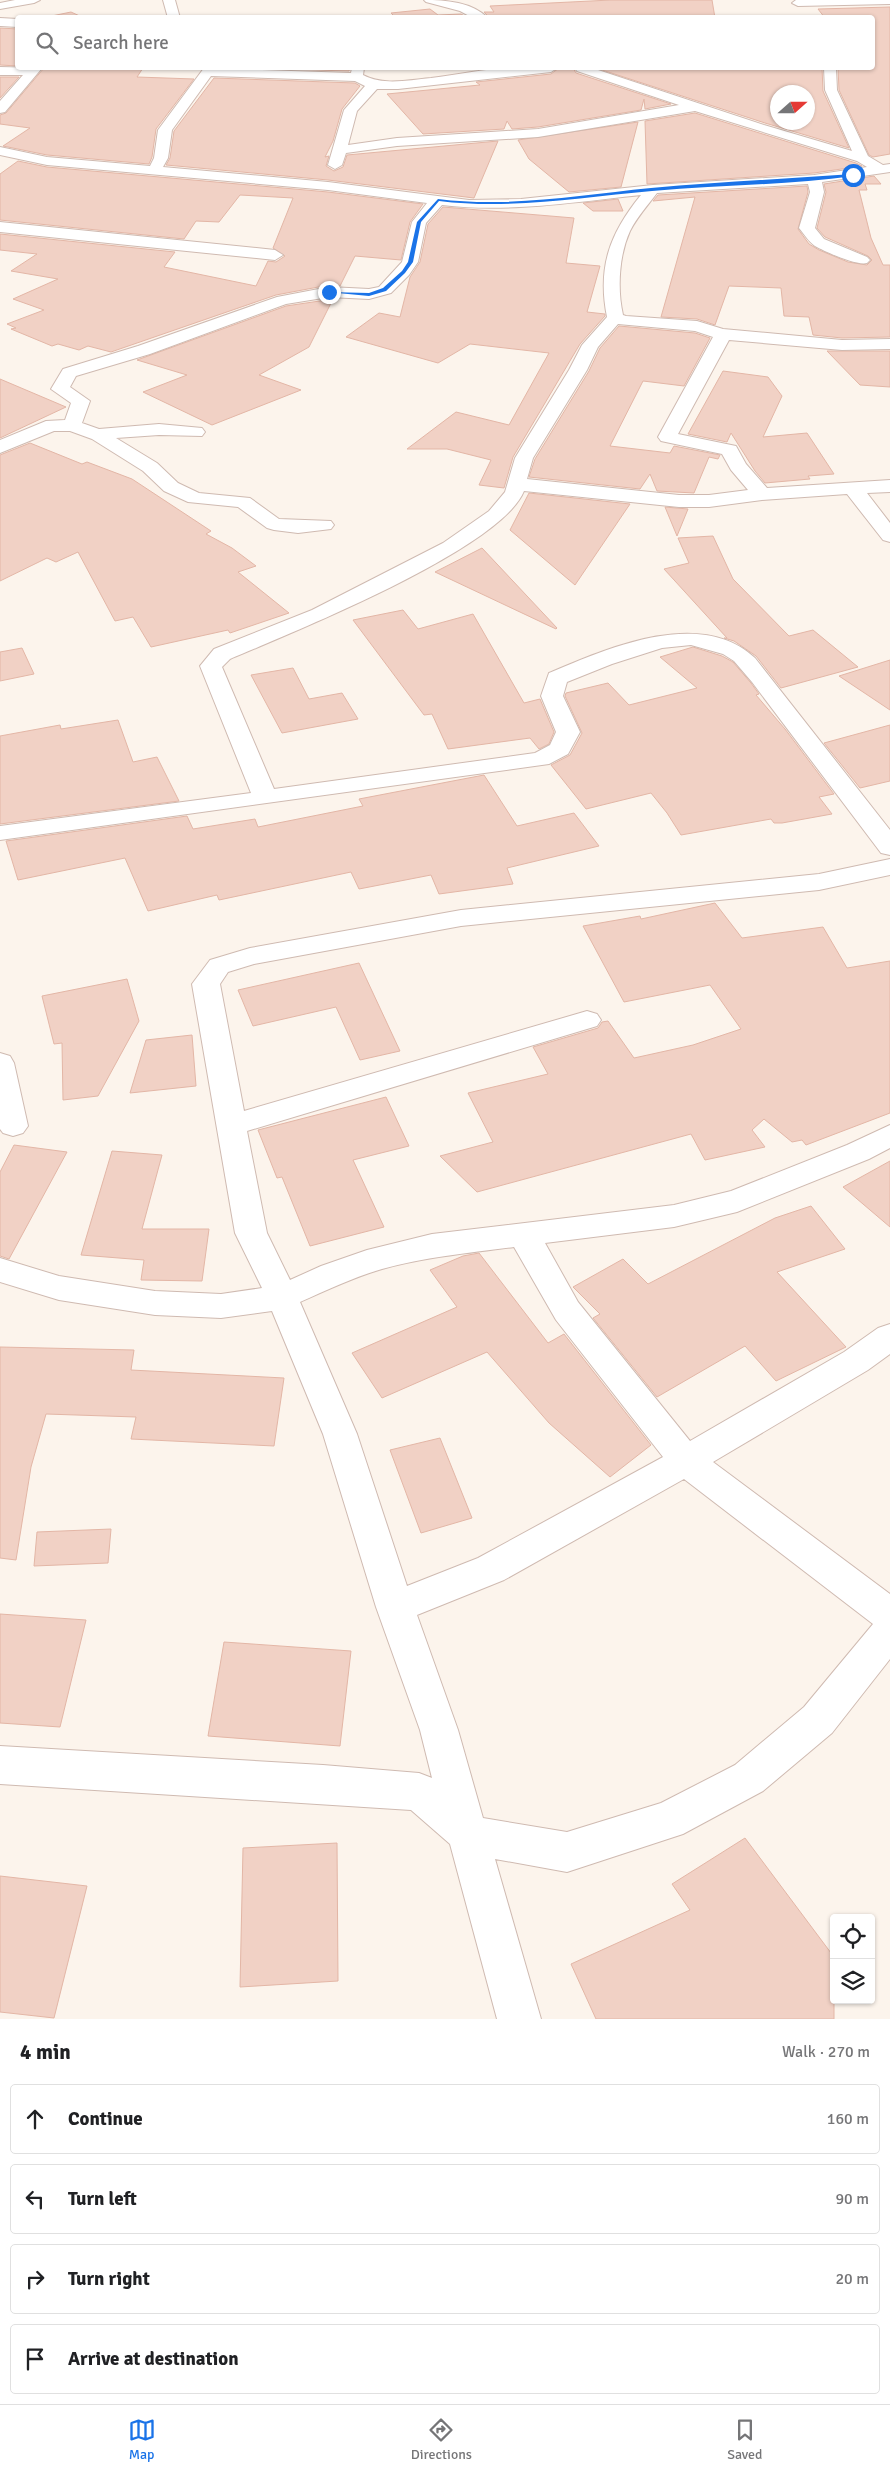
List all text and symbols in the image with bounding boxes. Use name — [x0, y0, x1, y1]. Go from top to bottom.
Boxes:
search box — [15, 15, 875, 70]
icon: search — [33, 29, 61, 57]
text: Search here — [73, 31, 169, 55]
north arrow — [770, 85, 815, 130]
route start — [842, 164, 865, 187]
route end — [318, 281, 341, 304]
map controls — [830, 1914, 875, 2004]
button: locate — [830, 1914, 875, 1959]
button: layers — [830, 1959, 875, 2004]
text: 4 min — [20, 2039, 71, 2065]
text: Walk · 270 m — [782, 2042, 870, 2062]
icon: ahead — [21, 2105, 49, 2133]
text: Continue — [68, 2107, 143, 2131]
text: 160 m — [827, 2109, 869, 2129]
icon: left — [21, 2185, 49, 2213]
text: Turn left — [68, 2187, 137, 2211]
text: 90 m — [835, 2189, 869, 2209]
icon: right — [21, 2265, 49, 2293]
text: Turn right — [68, 2267, 150, 2291]
text: 20 m — [835, 2269, 869, 2289]
icon: arrive — [21, 2345, 49, 2373]
text: Arrive at destination — [68, 2347, 239, 2371]
tab: Map — [128, 2416, 156, 2463]
tab: Directions — [411, 2416, 472, 2463]
tab: Saved — [727, 2416, 762, 2463]

